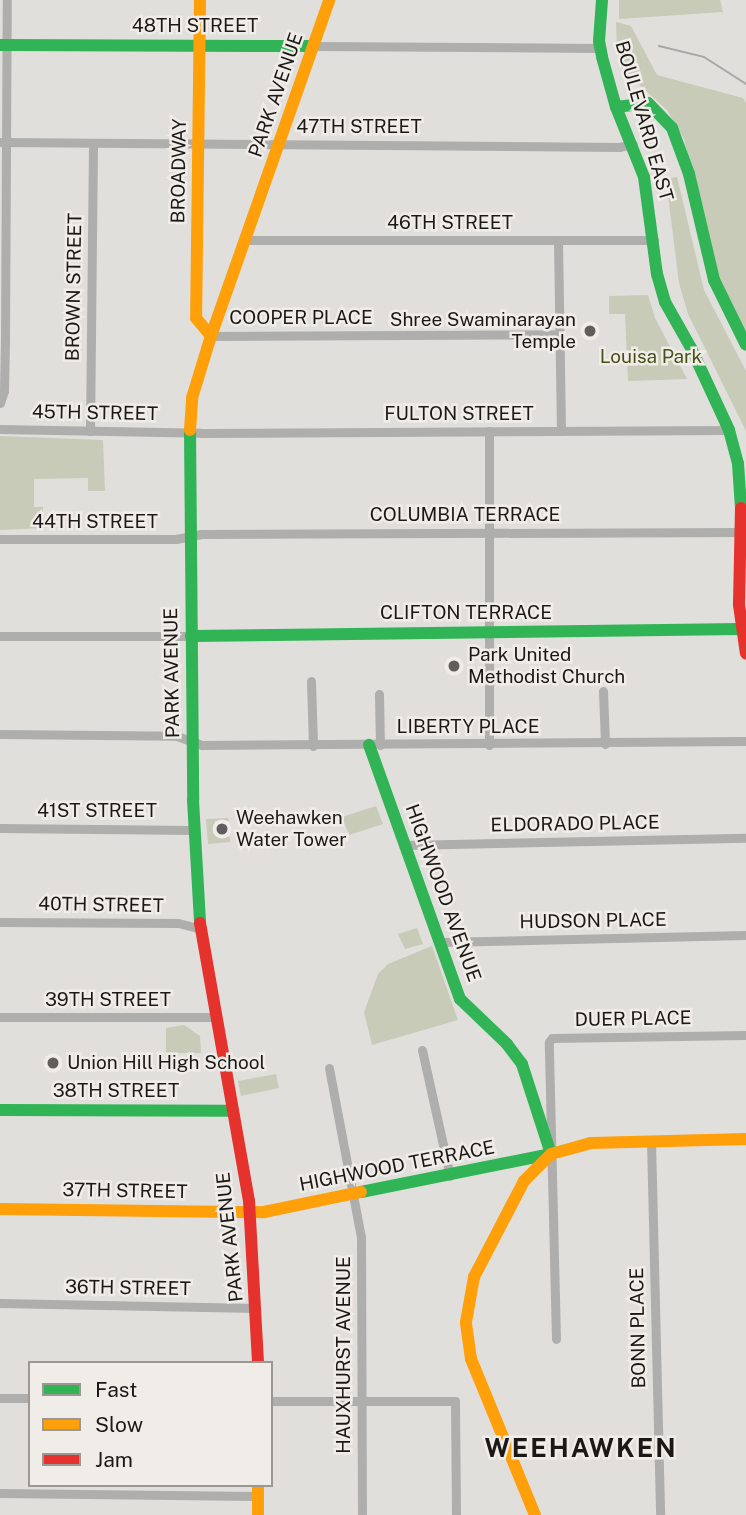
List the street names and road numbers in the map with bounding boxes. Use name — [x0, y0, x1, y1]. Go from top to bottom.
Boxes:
street label: 48TH STREET — [132, 15, 258, 37]
street label: PARK AVENUE — [244, 30, 308, 160]
street label: BOULEVARD EAST — [610, 38, 678, 204]
street label: 47TH STREET — [296, 116, 422, 138]
street label: BROADWAY — [167, 119, 191, 223]
street label: 46TH STREET — [387, 212, 513, 234]
street label: BROWN STREET — [61, 213, 87, 361]
street label: COOPER PLACE — [229, 307, 373, 329]
street label: 45TH STREET — [32, 401, 158, 425]
street label: FULTON STREET — [384, 403, 534, 425]
street label: COLUMBIA TERRACE — [370, 504, 560, 526]
street label: 44TH STREET — [32, 511, 158, 533]
street label: CLIFTON TERRACE — [380, 602, 552, 624]
street label: PARK AVENUE — [159, 608, 185, 738]
street label: LIBERTY PLACE — [396, 716, 540, 738]
street label: 41ST STREET — [37, 800, 157, 822]
street label: HIGHWOOD AVENUE — [400, 801, 486, 985]
street label: ELDORADO PLACE — [490, 811, 660, 837]
street label: 40TH STREET — [38, 893, 164, 917]
street label: HUDSON PLACE — [519, 908, 667, 934]
street label: 39TH STREET — [45, 989, 171, 1011]
street label: DUER PLACE — [574, 1007, 692, 1031]
street label: 38TH STREET — [53, 1080, 179, 1102]
street label: HIGHWOOD TERRACE — [297, 1136, 497, 1196]
street label: PARK AVENUE — [212, 1171, 248, 1303]
street label: 37TH STREET — [62, 1179, 188, 1203]
street label: HAUXHURST AVENUE — [333, 1256, 355, 1454]
street label: BONN PLACE — [626, 1267, 650, 1389]
street label: 36TH STREET — [65, 1276, 191, 1300]

